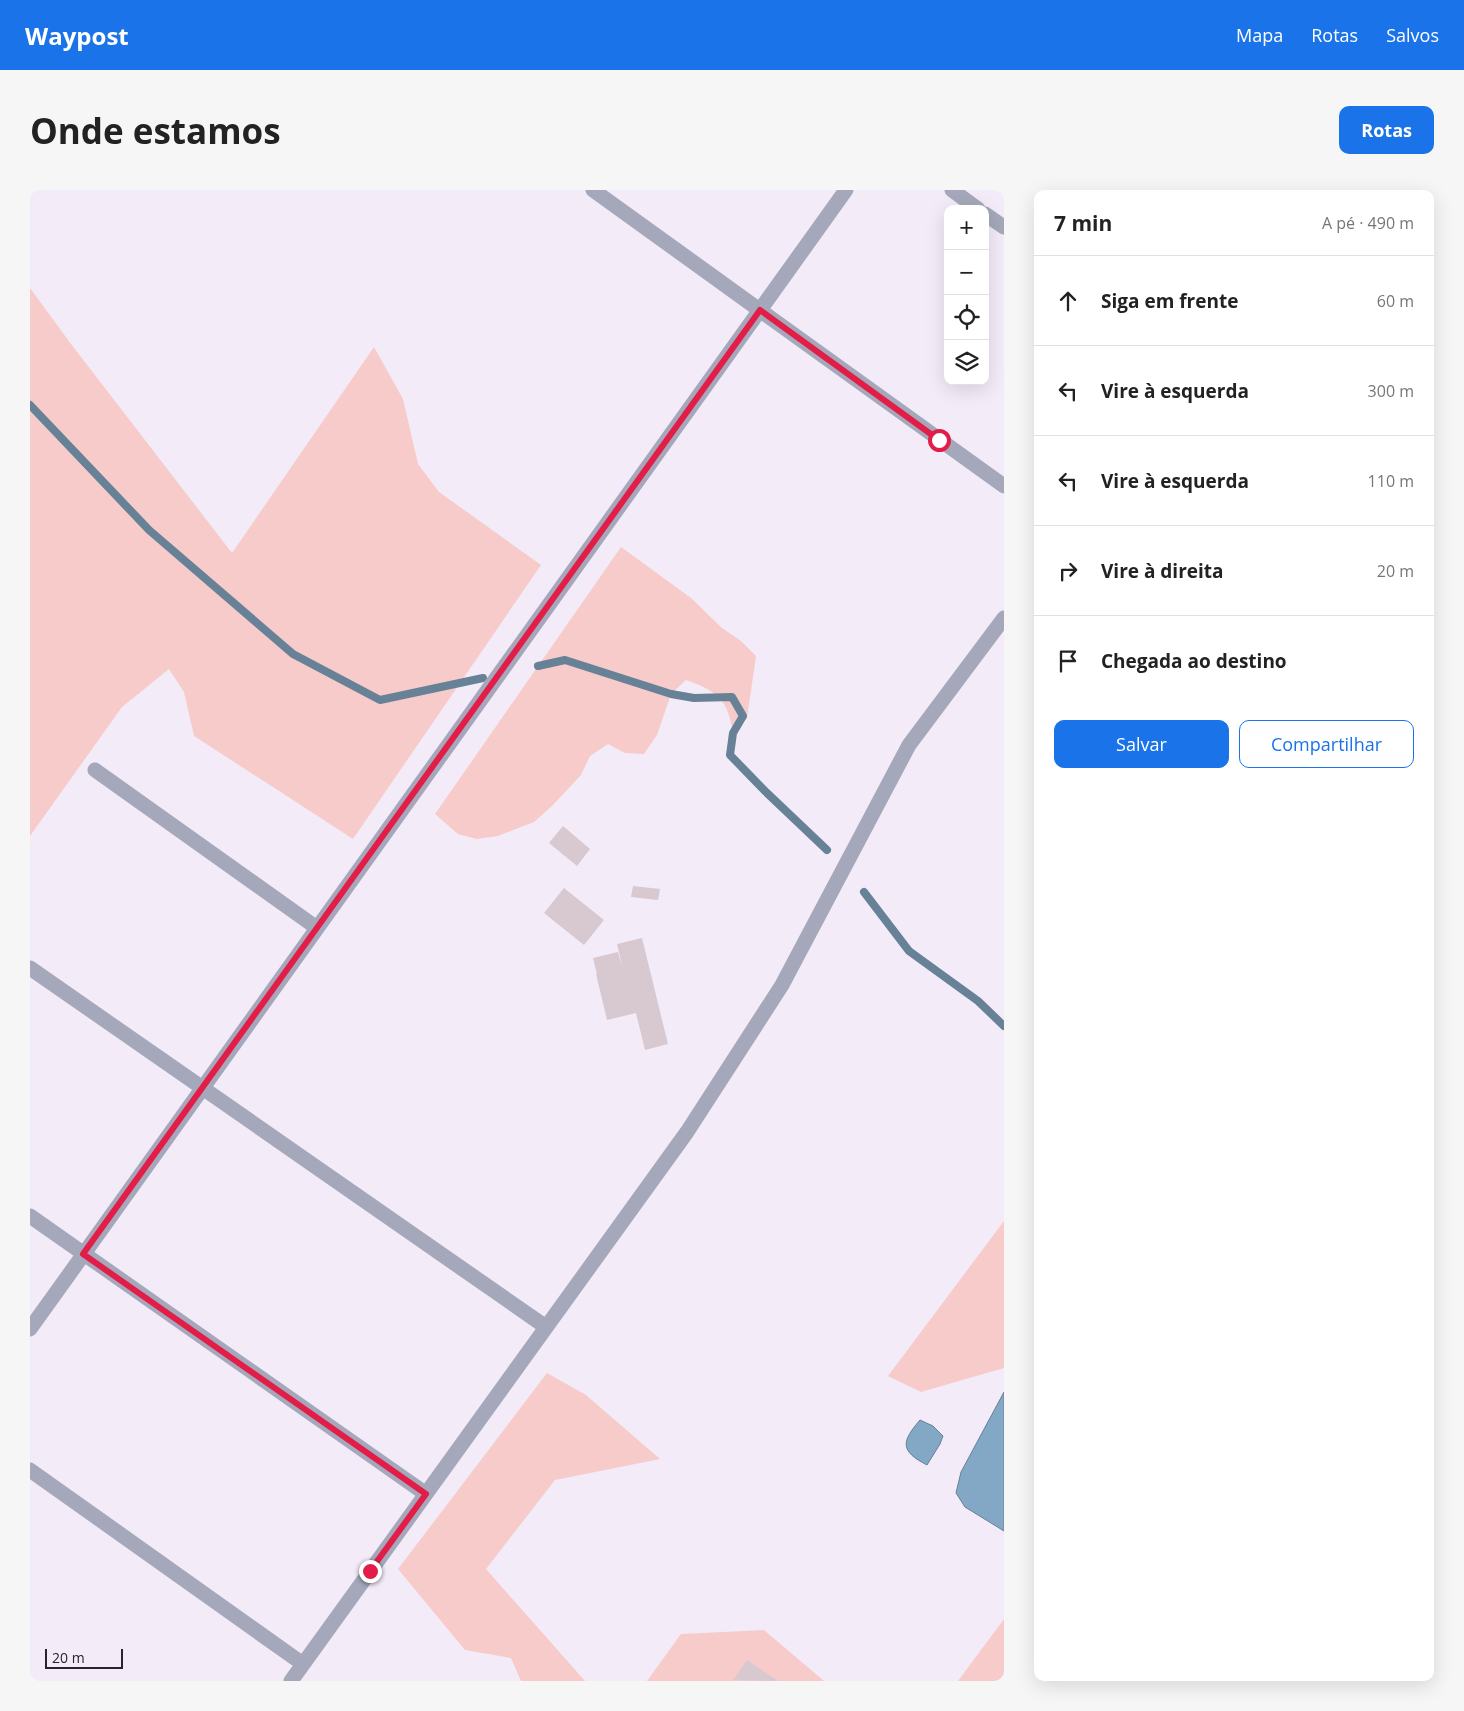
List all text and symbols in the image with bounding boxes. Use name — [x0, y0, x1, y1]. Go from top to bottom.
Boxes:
text: Waypost — [25, 19, 129, 52]
text: Mapa — [1236, 23, 1283, 47]
text: Rotas — [1311, 23, 1358, 47]
text: Salvos — [1386, 23, 1439, 47]
button: Rotas — [1339, 106, 1434, 154]
text: Onde estamos — [30, 107, 281, 154]
map controls — [944, 205, 989, 385]
button: + — [944, 205, 989, 250]
text: 7 min — [1054, 209, 1112, 237]
text: A pé · 490 m — [1322, 212, 1414, 234]
button: − — [944, 250, 989, 295]
icon: ahead — [1054, 287, 1082, 315]
text: Siga em frente — [1101, 288, 1238, 314]
text: 60 m — [1377, 290, 1414, 312]
button: locate — [944, 295, 989, 340]
button: layers — [944, 340, 989, 385]
icon: left — [1054, 377, 1082, 405]
text: Vire à esquerda — [1101, 378, 1249, 404]
text: 300 m — [1368, 380, 1414, 402]
route start — [928, 429, 951, 452]
icon: left — [1054, 467, 1082, 495]
text: Vire à esquerda — [1101, 468, 1249, 494]
text: 110 m — [1368, 470, 1414, 492]
icon: right — [1054, 557, 1082, 585]
text: Vire à direita — [1101, 558, 1224, 584]
text: 20 m — [1377, 560, 1414, 582]
icon: arrive — [1054, 647, 1082, 675]
text: Chegada ao destino — [1101, 648, 1287, 674]
button: Salvar — [1054, 720, 1229, 768]
button: Compartilhar — [1239, 720, 1414, 768]
route end — [359, 1560, 382, 1583]
scale bar — [45, 1646, 122, 1669]
text: 20 m — [52, 1648, 85, 1667]

